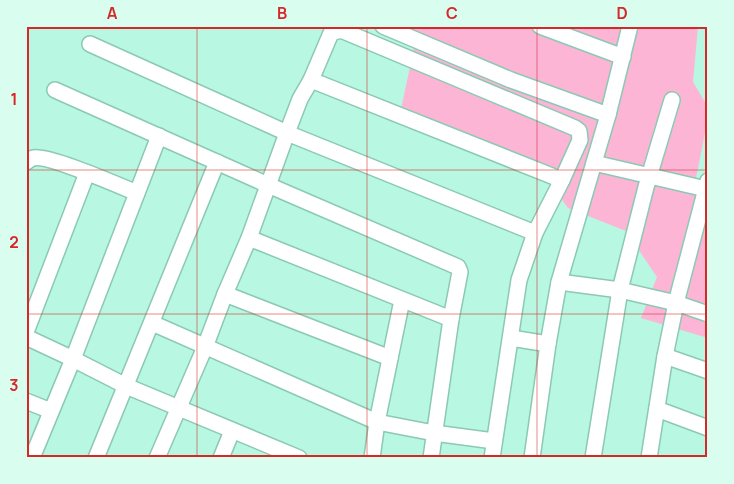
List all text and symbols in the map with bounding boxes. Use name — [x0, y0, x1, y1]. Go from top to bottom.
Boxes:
text: A — [107, 2, 118, 24]
text: B — [277, 2, 287, 24]
text: C — [446, 2, 458, 24]
text: D — [616, 2, 628, 24]
text: 1 — [10, 88, 18, 110]
text: 2 — [9, 231, 19, 253]
text: 3 — [9, 374, 19, 396]

